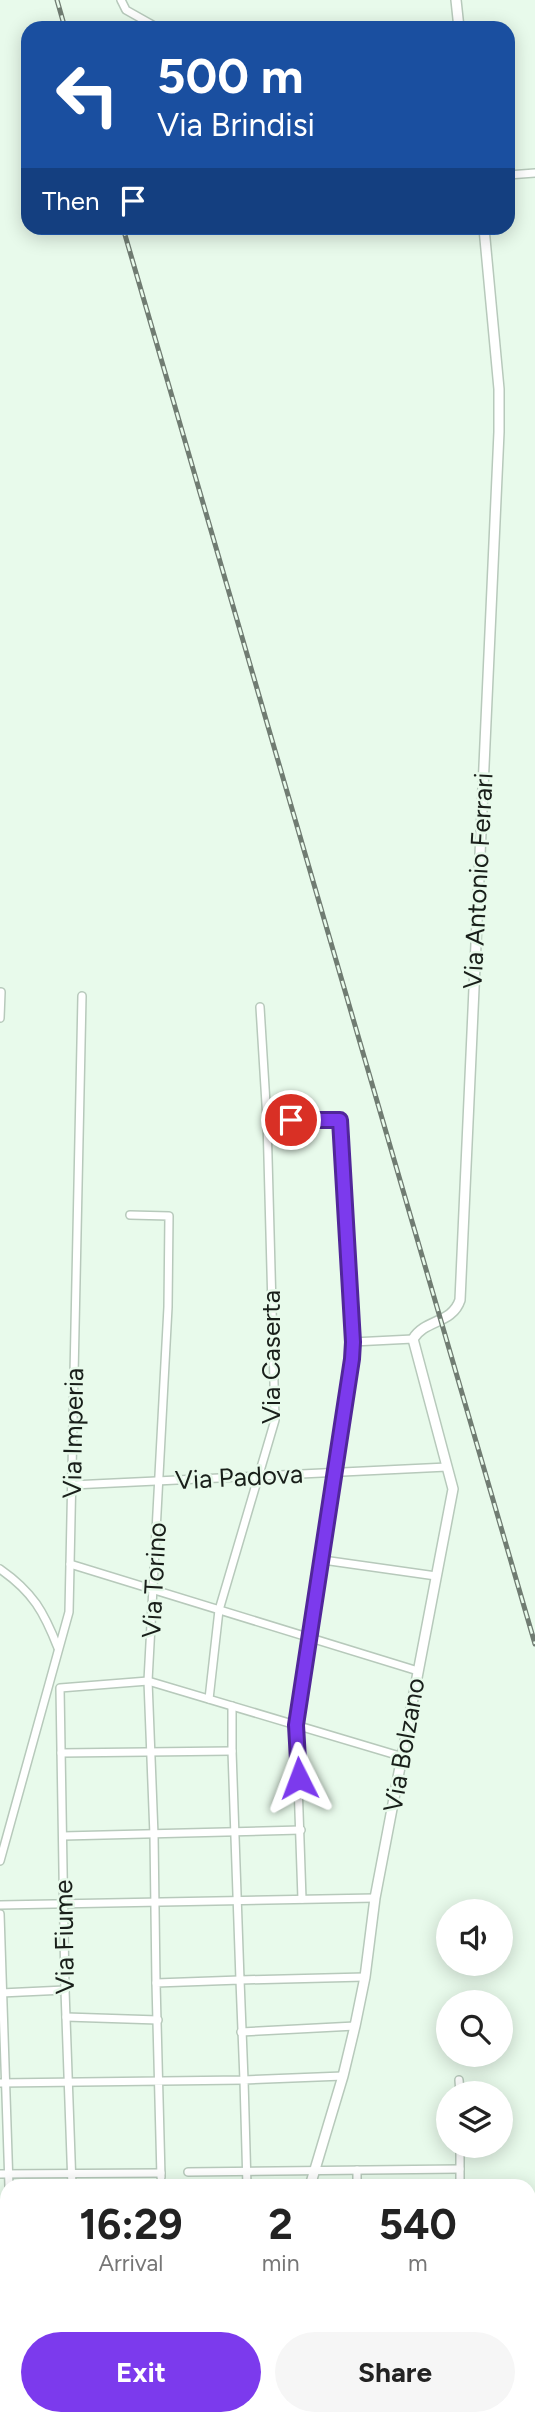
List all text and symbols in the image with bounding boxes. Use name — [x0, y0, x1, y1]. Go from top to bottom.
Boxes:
text: 500 m — [157, 46, 303, 105]
icon: left — [42, 49, 133, 140]
text: Via Brindisi — [157, 106, 315, 144]
icon: arrive — [114, 182, 152, 220]
text: Then — [42, 185, 100, 217]
street label: Via Antonio Ferrari — [456, 772, 500, 990]
pin — [261, 1090, 321, 1150]
icon: arrive — [272, 1101, 310, 1139]
street label: Via Caserta — [255, 1290, 287, 1424]
street label: Via Imperia — [56, 1367, 90, 1499]
street label: Via Padova — [174, 1458, 304, 1496]
street label: Via Torino — [135, 1521, 173, 1639]
street label: Via Bolzano — [376, 1675, 432, 1815]
position arrow — [262, 1741, 336, 1815]
street label: Via Fiume — [47, 1879, 81, 1995]
map controls — [436, 1899, 513, 2158]
button: sound — [436, 1899, 513, 1976]
button: search — [436, 1990, 513, 2067]
button: layers — [436, 2081, 513, 2158]
text: 16:29 — [79, 2199, 183, 2250]
text: 2 — [268, 2199, 293, 2250]
text: 540 — [379, 2199, 457, 2250]
text: Arrival — [98, 2249, 163, 2277]
text: min — [262, 2249, 299, 2277]
text: m — [408, 2249, 428, 2277]
button: Exit — [21, 2332, 261, 2412]
button: Share — [275, 2332, 515, 2412]

